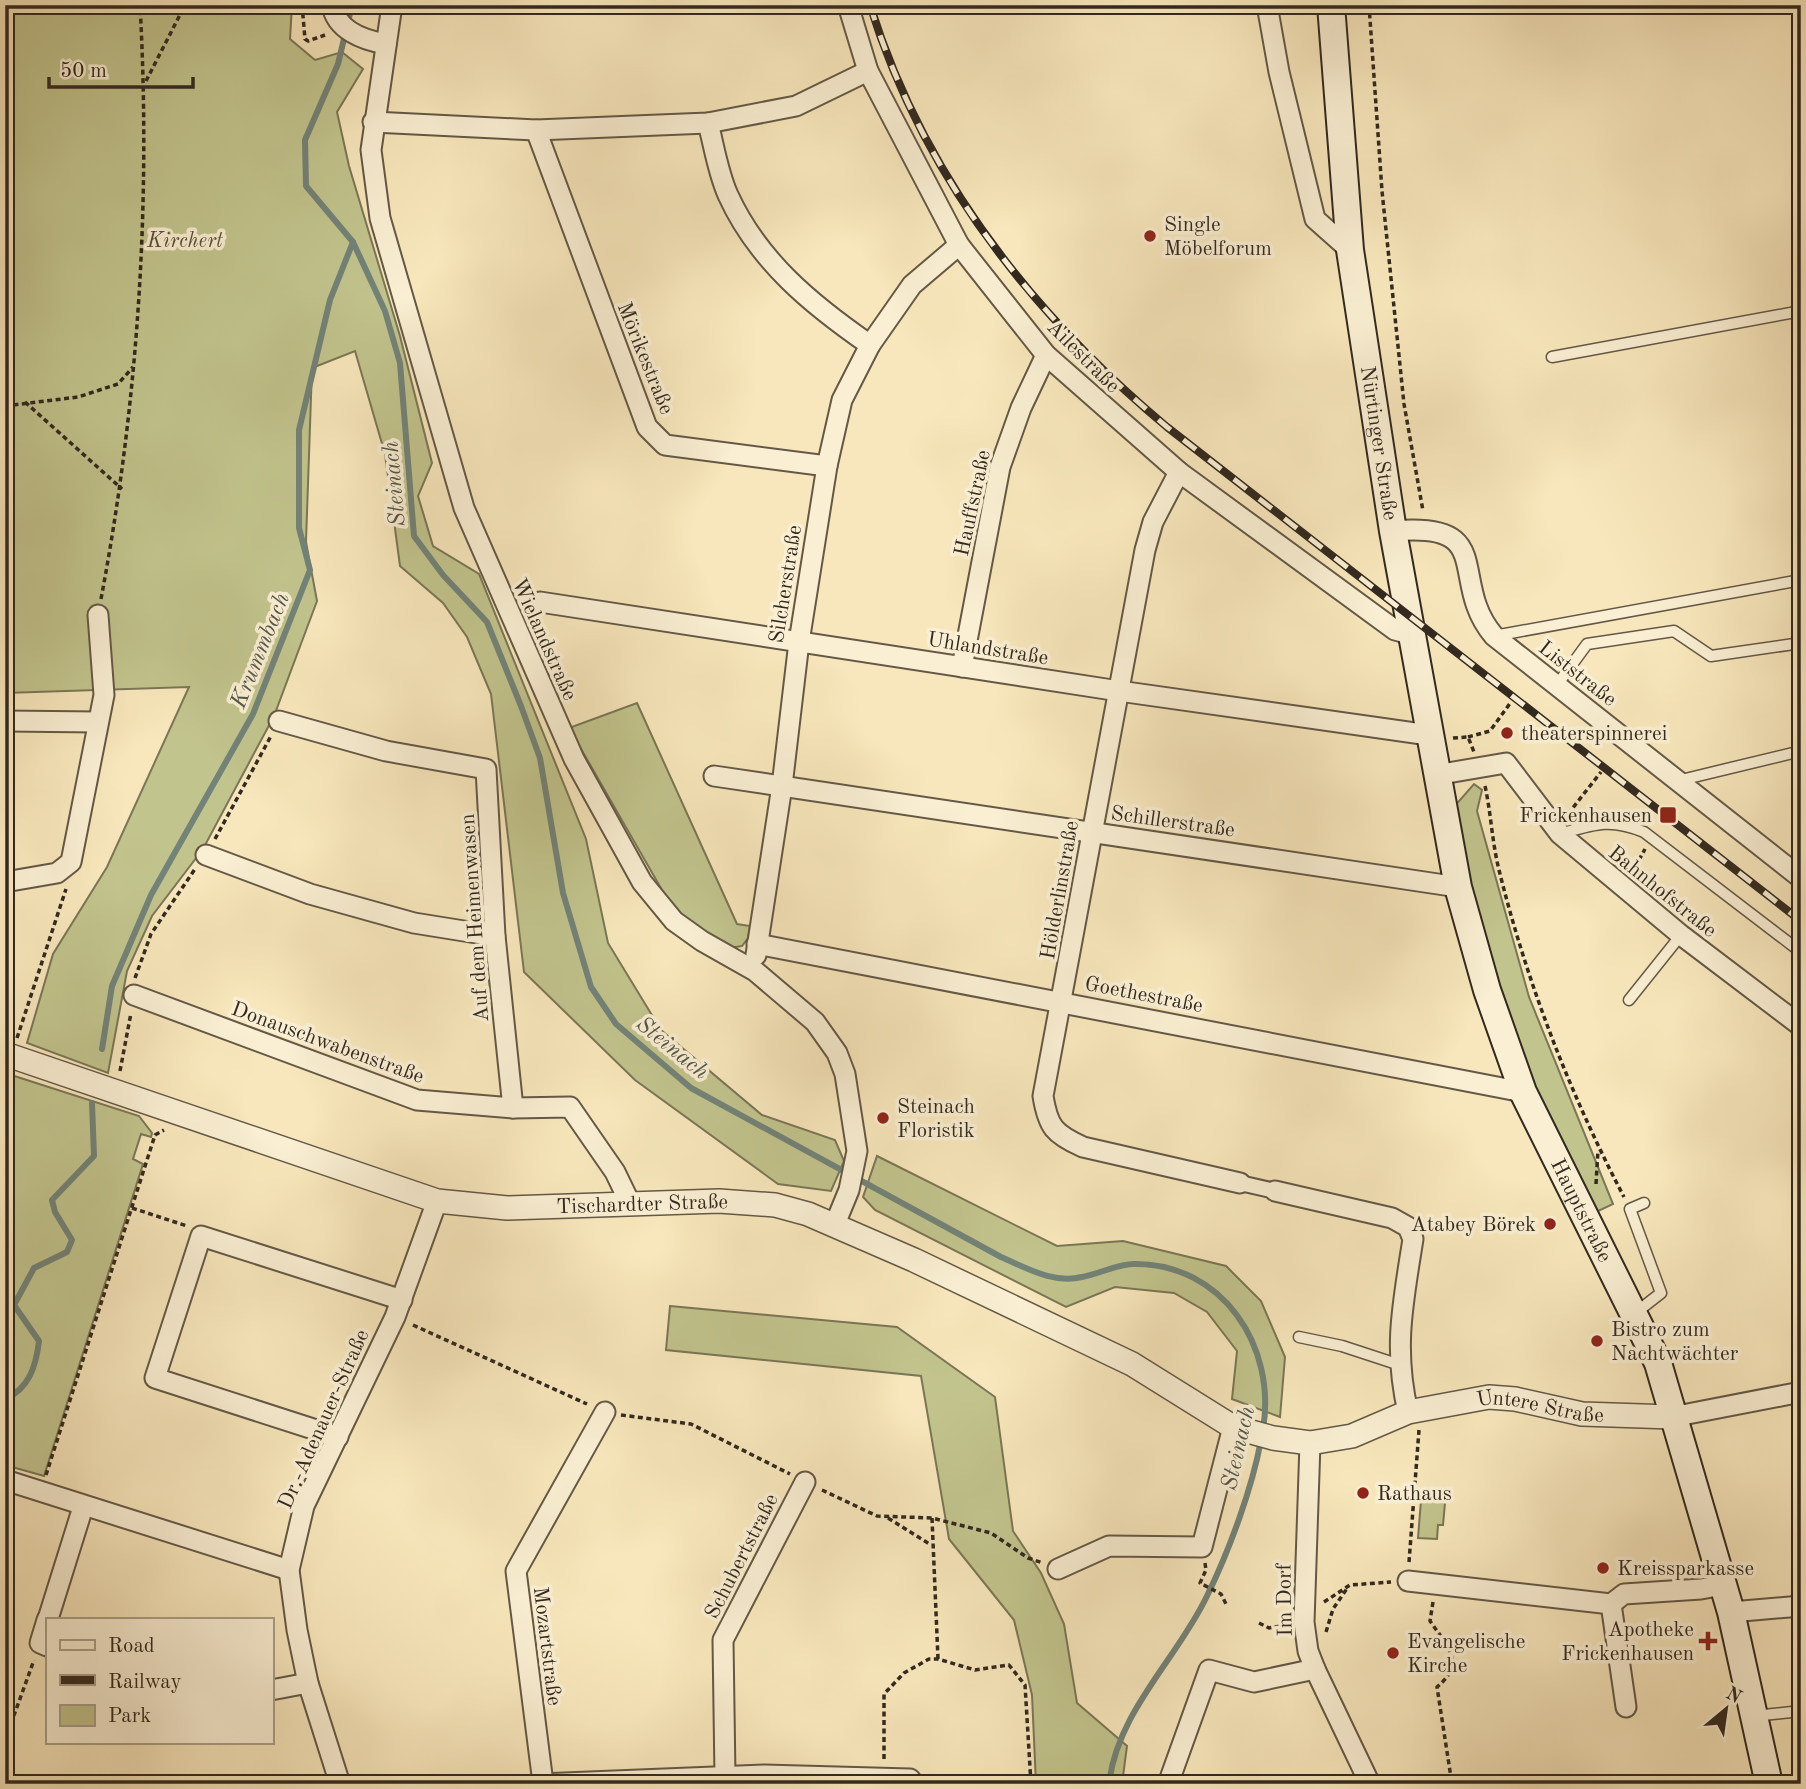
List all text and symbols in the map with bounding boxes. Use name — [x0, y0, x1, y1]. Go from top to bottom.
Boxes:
scale bar — [49, 46, 192, 90]
text: 50 m — [60, 61, 107, 82]
place label: Single Möbelforum — [1164, 215, 1272, 260]
marker: Single Möbelforum — [1142, 228, 1158, 244]
park label: Kirchert — [146, 231, 223, 252]
street label: Mörikestraße — [613, 299, 677, 418]
street label: Ailestraße — [1043, 317, 1123, 397]
street label: Nürtinger Straße — [1356, 365, 1400, 522]
water label: Steinach — [379, 440, 410, 528]
street label: Hauffstraße — [952, 448, 995, 558]
street label: Silcherstraße — [767, 524, 806, 645]
street label: Wielandstraße — [507, 575, 580, 704]
water label: Krummbach — [226, 589, 294, 713]
street label: Uhlandstraße — [926, 630, 1050, 669]
street label: Liststraße — [1534, 637, 1620, 711]
place label: theaterspinnerei — [1521, 724, 1667, 745]
marker: theaterspinnerei — [1499, 725, 1515, 741]
street label: Schillerstraße — [1109, 803, 1236, 842]
marker: Frickenhausen — [1658, 805, 1678, 825]
place label: Frickenhausen — [1519, 806, 1652, 827]
street label: Auf dem Heimenwasen — [458, 813, 493, 1023]
street label: Hölderlinstraße — [1038, 819, 1083, 961]
street label: Bahnhofstraße — [1604, 842, 1720, 942]
street label: Goethestraße — [1083, 974, 1205, 1017]
street label: Donauschwabenstraße — [228, 999, 427, 1088]
water label: Steinach — [631, 1012, 713, 1084]
place label: Steinach Floristik — [897, 1097, 975, 1142]
marker: Steinach Floristik — [875, 1110, 891, 1126]
street label: Hauptstraße — [1546, 1156, 1615, 1266]
street label: Tischardter Straße — [556, 1192, 729, 1218]
place label: Atabey Börek — [1411, 1215, 1536, 1236]
marker: Atabey Börek — [1542, 1216, 1558, 1232]
place label: Bistro zum Nachtwächter — [1611, 1320, 1739, 1365]
street label: Dr.-Adenauer-Straße — [275, 1327, 373, 1513]
marker: Bistro zum Nachtwächter — [1589, 1333, 1605, 1349]
street label: Untere Straße — [1475, 1387, 1604, 1427]
water label: Steinach — [1218, 1404, 1259, 1493]
place label: Rathaus — [1377, 1484, 1452, 1505]
marker: Rathaus — [1355, 1485, 1371, 1501]
street label: Schubertstraße — [702, 1491, 783, 1623]
place label: Kreissparkasse — [1617, 1559, 1754, 1580]
marker: Kreissparkasse — [1595, 1560, 1611, 1576]
street label: Im Dorf — [1274, 1562, 1297, 1637]
street label: Mozartstraße — [529, 1585, 564, 1707]
legend — [46, 1618, 273, 1744]
place label: Apotheke Frickenhausen — [1561, 1620, 1694, 1665]
place label: Evangelische Kirche — [1407, 1632, 1525, 1677]
marker: Apotheke Frickenhausen — [1700, 1633, 1716, 1649]
text: Road — [108, 1636, 155, 1657]
marker: Evangelische Kirche — [1385, 1645, 1401, 1661]
text: Railway — [108, 1672, 182, 1693]
north arrow — [1690, 1674, 1760, 1744]
text: N — [1722, 1684, 1744, 1708]
text: Park — [108, 1706, 151, 1727]

